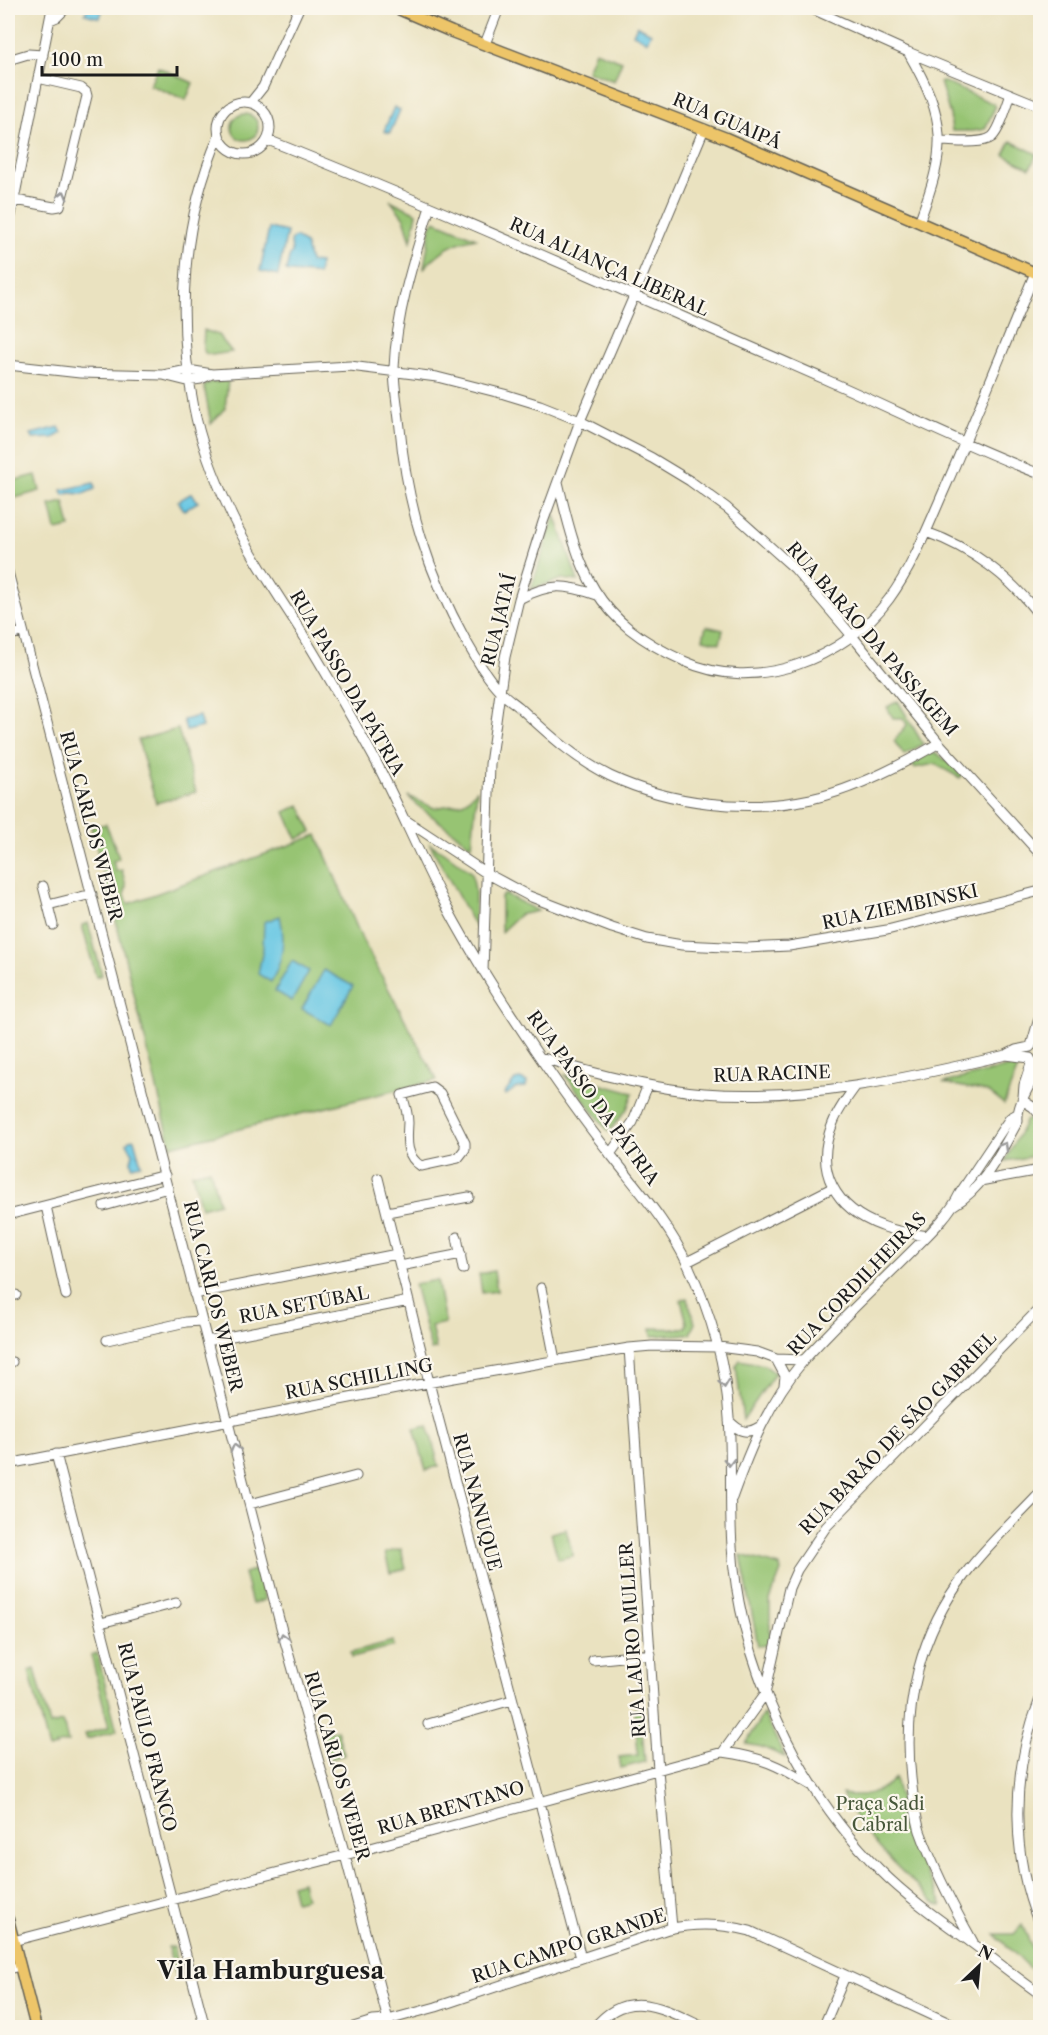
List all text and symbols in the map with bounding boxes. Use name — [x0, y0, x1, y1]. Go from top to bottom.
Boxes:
scale bar — [42, 39, 177, 77]
text: 100 m — [51, 49, 103, 71]
street label: RUA GUAIPÁ — [669, 87, 786, 154]
one-way arrow — [56, 190, 68, 201]
street label: RUA ALIANÇA LIBERAL — [506, 213, 712, 321]
street label: RUA BARÃO DA PASSAGEM — [782, 536, 964, 740]
street label: RUA JATAÍ — [476, 571, 521, 668]
street label: RUA PASSO DA PÁTRIA — [285, 586, 410, 780]
street label: RUA CARLOS WEBER — [55, 729, 127, 924]
street label: RUA ZIEMBINSKI — [820, 880, 980, 934]
street label: RUA PASSO DA PÁTRIA — [522, 1006, 665, 1190]
street label: RUA RACINE — [713, 1061, 831, 1087]
one-way arrow — [996, 1142, 1008, 1152]
street label: RUA CARLOS WEBER — [179, 1198, 248, 1394]
street label: RUA CORDILHEIRAS — [783, 1208, 931, 1360]
street label: RUA SETÚBAL — [237, 1281, 371, 1328]
street label: RUA BARÃO DE SÃO GABRIEL — [794, 1325, 1001, 1539]
street label: RUA SCHILLING — [283, 1354, 435, 1404]
one-way arrow — [718, 1379, 730, 1388]
street label: RUA NANUQUE — [448, 1431, 506, 1573]
one-way arrow — [230, 1443, 242, 1454]
one-way arrow — [723, 1457, 735, 1466]
street label: RUA LAURO MULLER — [615, 1541, 651, 1738]
one-way arrow — [278, 1632, 291, 1642]
street label: RUA PAULO FRANCO — [113, 1640, 181, 1834]
street label: RUA CARLOS WEBER — [299, 1669, 375, 1864]
street label: RUA BRENTANO — [375, 1777, 527, 1839]
park label: Praça Sadi Cabral — [835, 1793, 925, 1836]
street label: RUA CAMPO GRANDE — [469, 1904, 669, 1988]
north arrow — [949, 1936, 1009, 1996]
text: N — [975, 1940, 996, 1965]
district label: Vila Hamburguesa — [157, 1956, 385, 1985]

